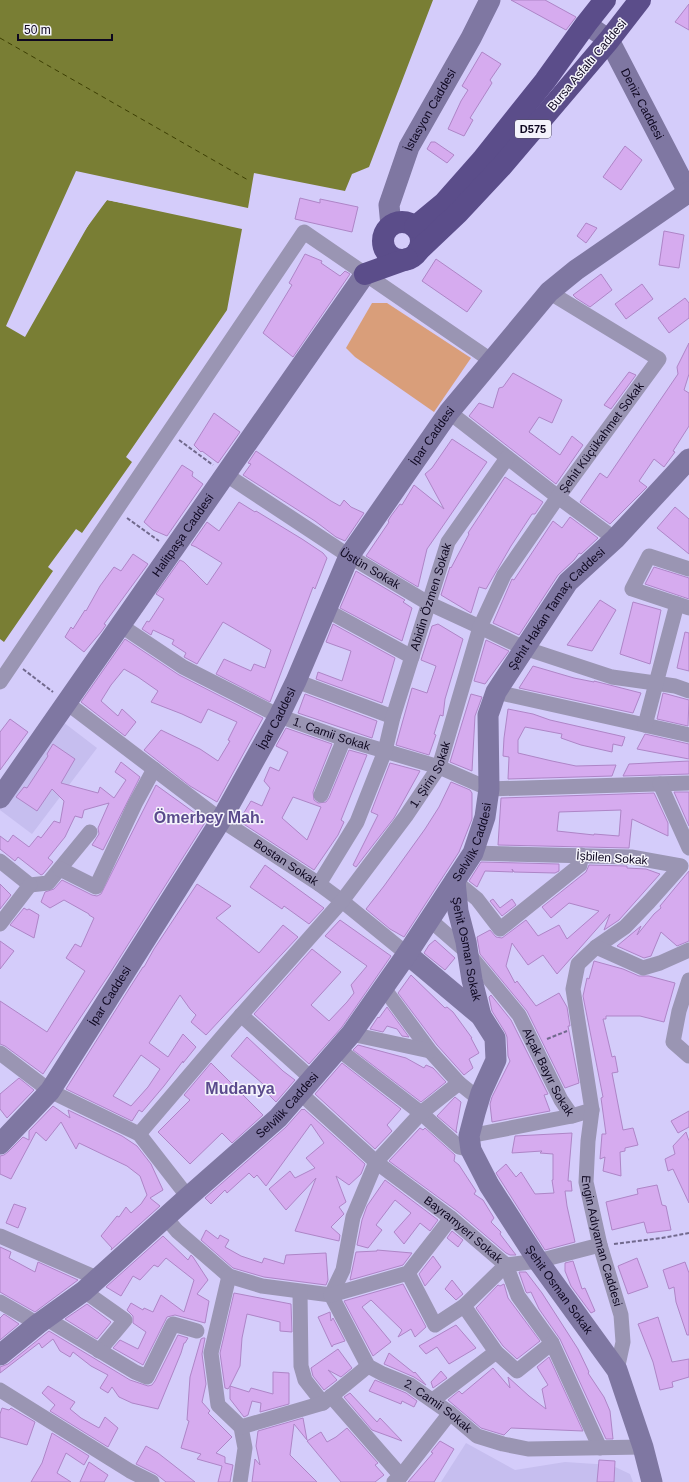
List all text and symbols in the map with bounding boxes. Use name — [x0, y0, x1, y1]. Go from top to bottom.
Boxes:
scale bar — [18, 16, 112, 42]
street label: Bursa Asfaltı Caddesi — [545, 17, 629, 113]
text: 50 m — [24, 23, 51, 37]
street label: İstasyon Caddesi — [401, 66, 459, 153]
street label: Deniz Caddesi — [618, 66, 666, 142]
road number: D575 — [515, 120, 551, 138]
street label: Şehit Küçükahmet Sokak — [556, 379, 647, 496]
street label: İpar Caddesi — [407, 404, 457, 468]
street label: Halitpaşa Caddesi — [149, 491, 217, 579]
street label: Abidin Özmen Sokak — [407, 540, 455, 652]
street label: Üstün Sokak — [337, 545, 404, 592]
street label: Şehit Hakan Tamaç Caddesi — [505, 545, 608, 673]
street label: İpar Caddesi — [255, 685, 299, 752]
street label: 1. Camii Sokak — [291, 714, 373, 754]
street label: 1. Şirin Sokak — [407, 739, 453, 810]
street label: Selvilik Caddesi — [449, 802, 494, 884]
district label: Ömerbey Mah. — [154, 808, 264, 826]
street label: Bostan Sokak — [251, 836, 322, 889]
street label: İşbilen Sokak — [576, 849, 649, 868]
street label: Şehit Osman Sokak — [450, 896, 484, 1003]
street label: İpar Caddesi — [86, 964, 134, 1029]
street label: Alçak Bayır Sokak — [519, 1026, 577, 1120]
street label: Selvilik Caddesi — [253, 1070, 321, 1141]
district label: Mudanya — [205, 1080, 275, 1097]
street label: Engin Adıyaman Caddesi — [579, 1175, 625, 1308]
street label: Bayramyeri Sokak — [421, 1193, 506, 1267]
street label: Şehit Osman Sokak — [523, 1242, 596, 1338]
street label: 2. Camii Sokak — [402, 1376, 475, 1436]

